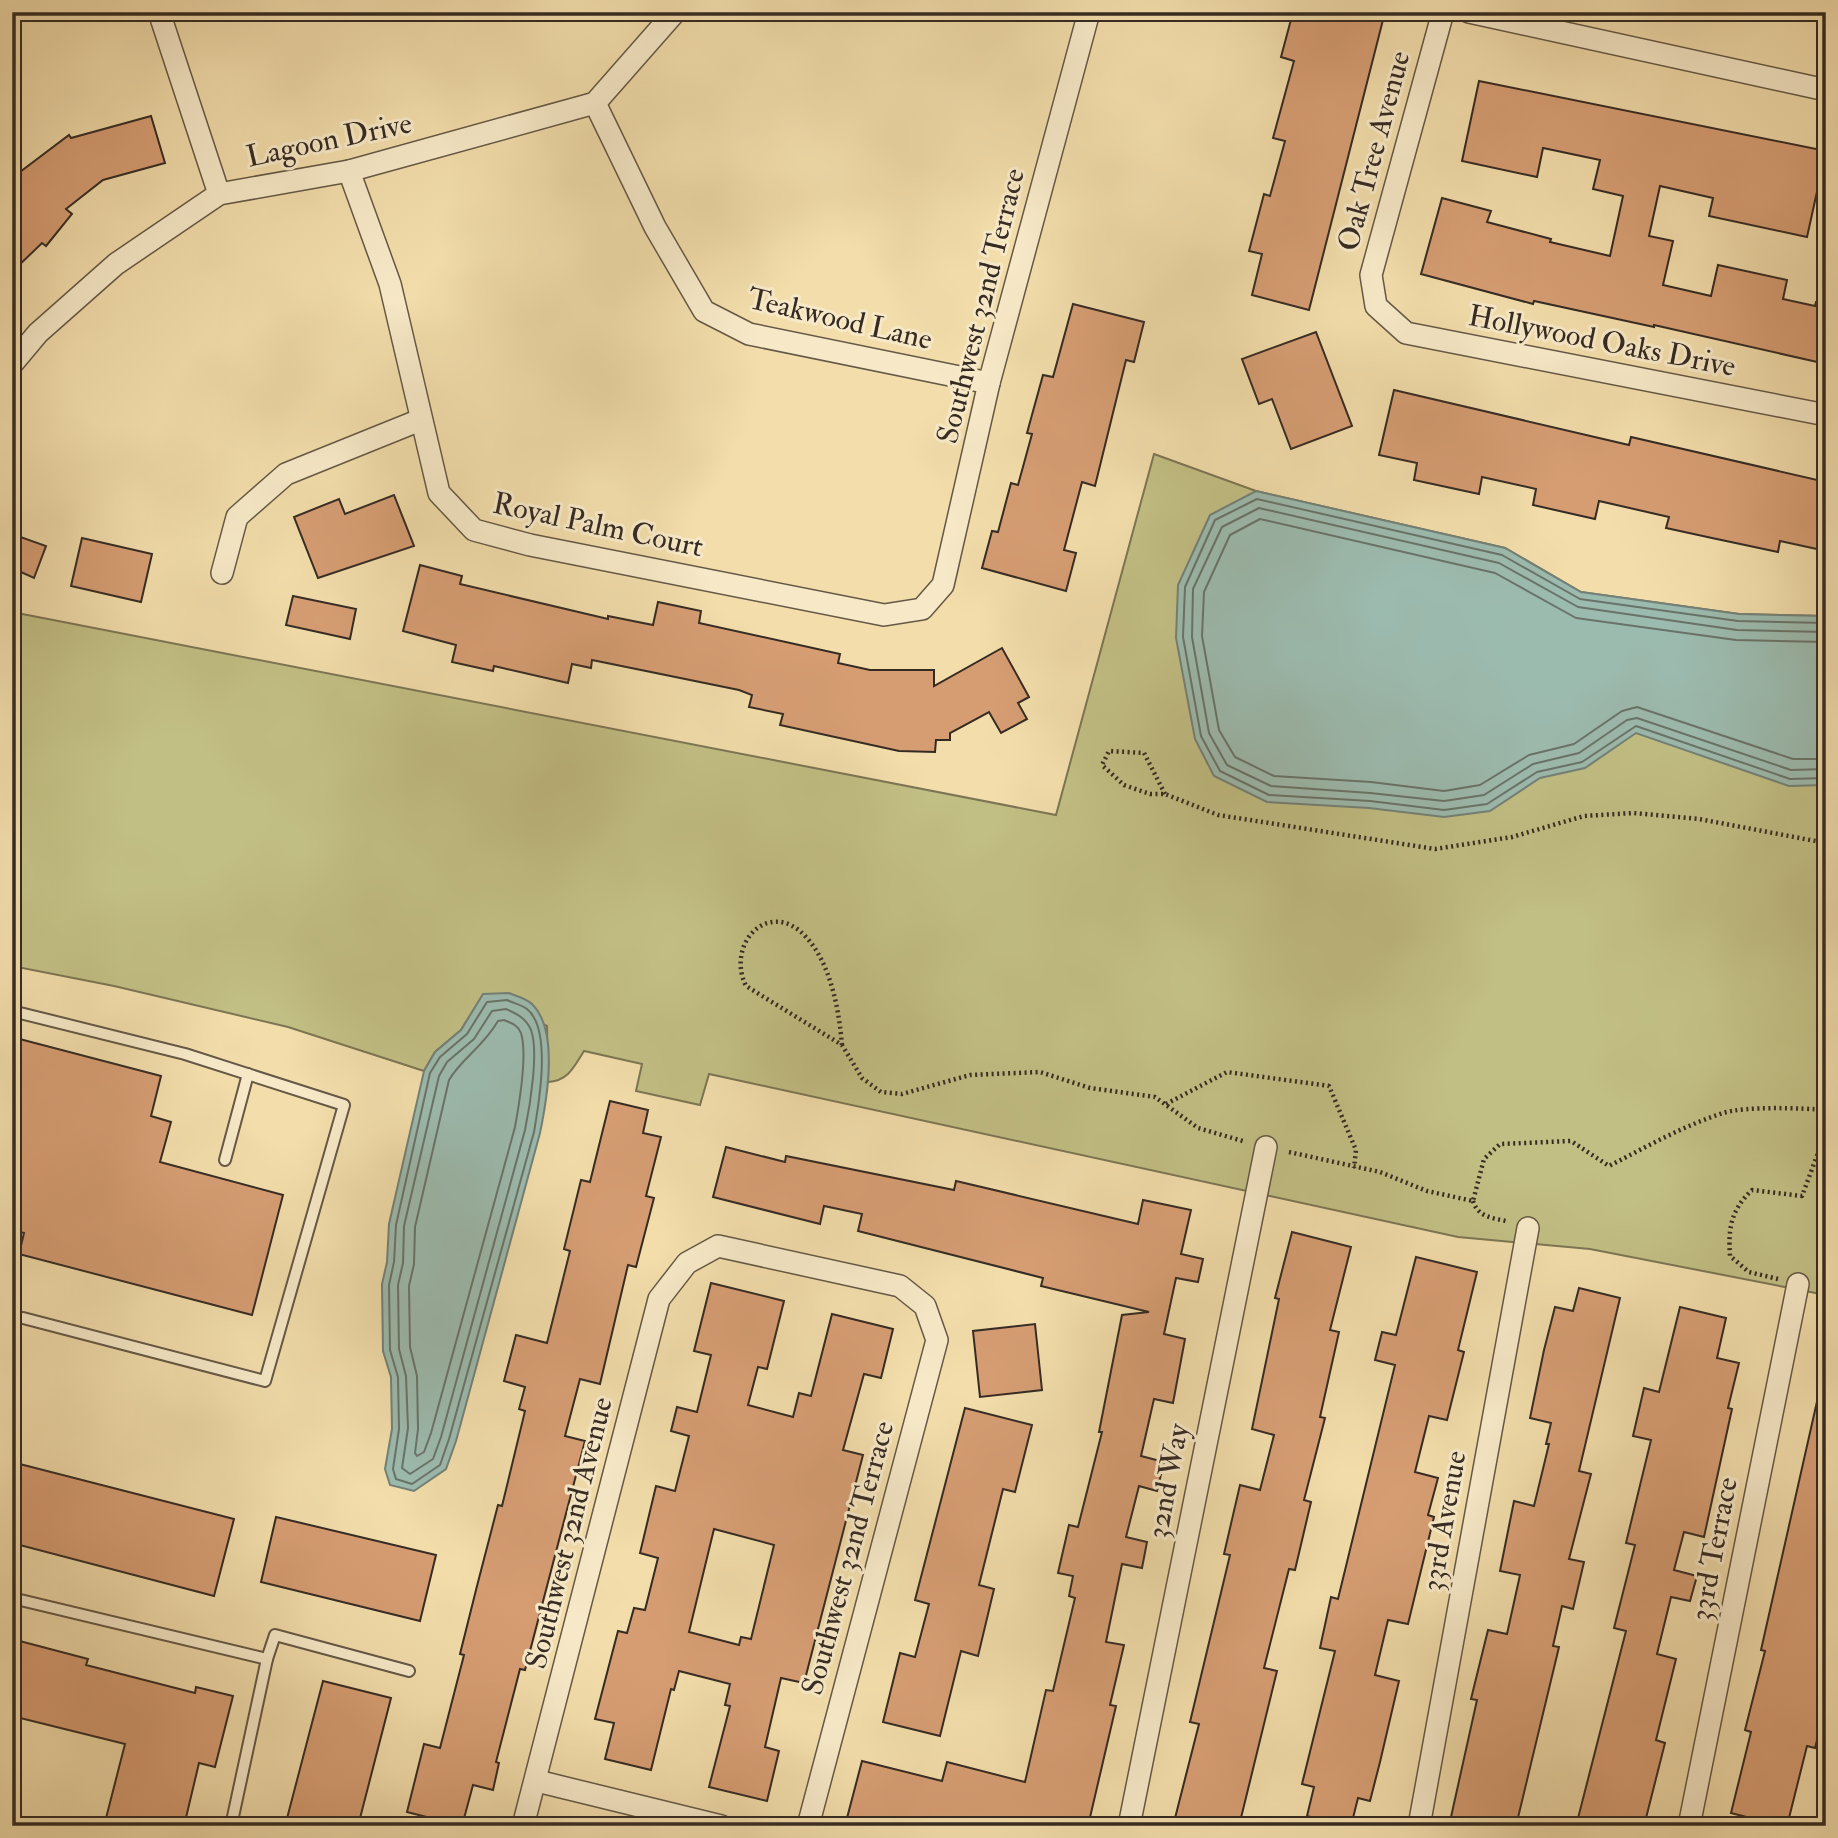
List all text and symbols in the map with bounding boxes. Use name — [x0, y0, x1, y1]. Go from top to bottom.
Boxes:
street label: Oak Tree Avenue — [1329, 47, 1419, 255]
street label: Lagoon Drive — [243, 104, 415, 176]
street label: Southwest 32nd Terrace — [929, 165, 1033, 447]
street label: Teakwood Lane — [744, 280, 936, 358]
street label: Hollywood Oaks Drive — [1465, 297, 1739, 385]
street label: Royal Palm Court — [489, 485, 707, 565]
street label: Southwest 32nd Avenue — [517, 1393, 621, 1673]
street label: Southwest 32nd Terrace — [794, 1417, 902, 1699]
street label: 32nd Way — [1139, 1420, 1197, 1542]
street label: 33rd Avenue — [1413, 1448, 1475, 1594]
street label: 33rd Terrace — [1682, 1474, 1746, 1624]

